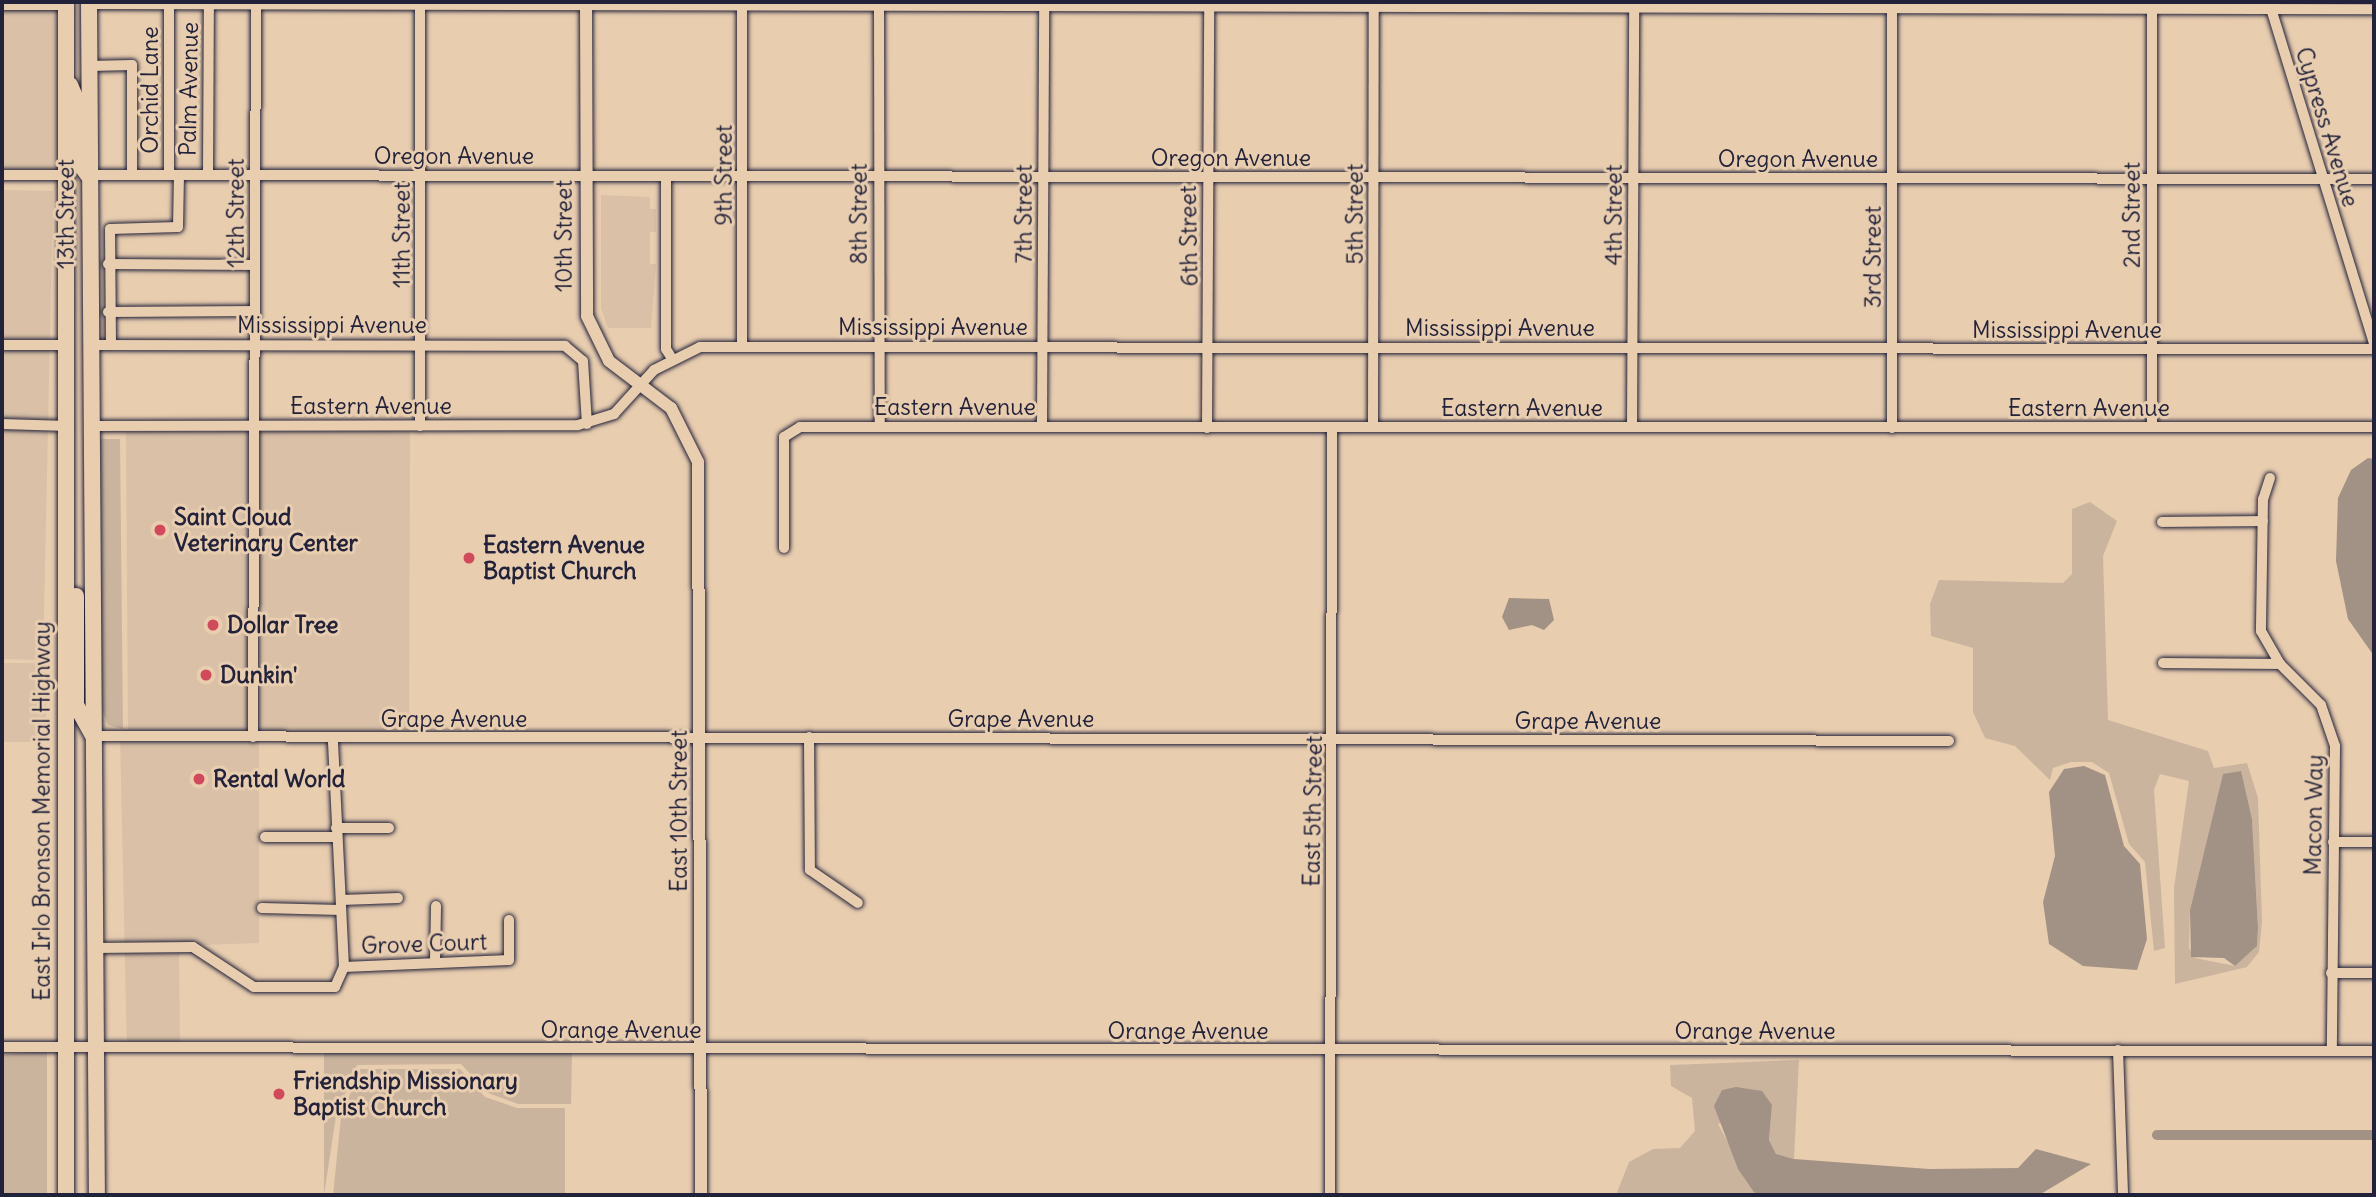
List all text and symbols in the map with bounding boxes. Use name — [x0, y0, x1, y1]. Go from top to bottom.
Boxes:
street label: Palm Avenue — [174, 22, 204, 156]
street label: Orchid Lane — [136, 26, 164, 154]
street label: Cypress Avenue — [2290, 44, 2364, 210]
street label: 9th Street — [710, 124, 738, 226]
street label: Oregon Avenue — [374, 142, 534, 170]
street label: Oregon Avenue — [1151, 144, 1311, 172]
street label: Oregon Avenue — [1718, 145, 1878, 173]
street label: 12th Street — [222, 158, 250, 268]
street label: 13th Street — [52, 159, 80, 269]
street label: 2nd Street — [2118, 162, 2146, 268]
street label: 8th Street — [845, 163, 873, 265]
street label: 5th Street — [1341, 163, 1369, 265]
street label: 7th Street — [1010, 164, 1038, 264]
street label: 4th Street — [1600, 164, 1628, 266]
street label: 10th Street — [550, 180, 578, 292]
street label: 11th Street — [388, 182, 416, 288]
street label: 6th Street — [1174, 185, 1204, 287]
street label: 3rd Street — [1859, 206, 1887, 308]
street label: Mississippi Avenue — [237, 311, 427, 339]
street label: Mississippi Avenue — [838, 313, 1028, 341]
street label: Mississippi Avenue — [1405, 314, 1595, 342]
street label: Mississippi Avenue — [1972, 316, 2162, 344]
street label: Eastern Avenue — [290, 392, 452, 420]
street label: Eastern Avenue — [874, 393, 1036, 421]
street label: Eastern Avenue — [1441, 394, 1603, 422]
street label: Eastern Avenue — [2008, 394, 2170, 422]
place label: Saint Cloud Veterinary Center — [174, 503, 358, 557]
marker: Saint Cloud Veterinary Center — [152, 522, 168, 538]
place label: Eastern Avenue Baptist Church — [483, 531, 645, 585]
marker: Eastern Avenue Baptist Church — [461, 550, 477, 566]
place label: Dollar Tree — [227, 611, 338, 639]
marker: Dollar Tree — [205, 617, 221, 633]
street label: East Irlo Bronson Memorial Highway — [28, 621, 56, 1001]
place label: Dunkin' — [220, 661, 297, 689]
marker: Dunkin' — [198, 667, 214, 683]
street label: Grape Avenue — [381, 705, 527, 733]
street label: Grape Avenue — [948, 705, 1094, 733]
street label: Grape Avenue — [1515, 707, 1661, 735]
street label: East 10th Street — [665, 730, 693, 892]
street label: East 5th Street — [1298, 735, 1328, 887]
street label: Macon Way — [2299, 754, 2329, 876]
place label: Rental World — [213, 765, 345, 793]
marker: Rental World — [191, 771, 207, 787]
street label: Grove Court — [360, 928, 488, 960]
street label: Orange Avenue — [540, 1016, 702, 1044]
street label: Orange Avenue — [1107, 1017, 1269, 1045]
street label: Orange Avenue — [1674, 1017, 1836, 1045]
place label: Friendship Missionary Baptist Church — [293, 1067, 518, 1121]
marker: Friendship Missionary Baptist Church — [271, 1086, 287, 1102]

